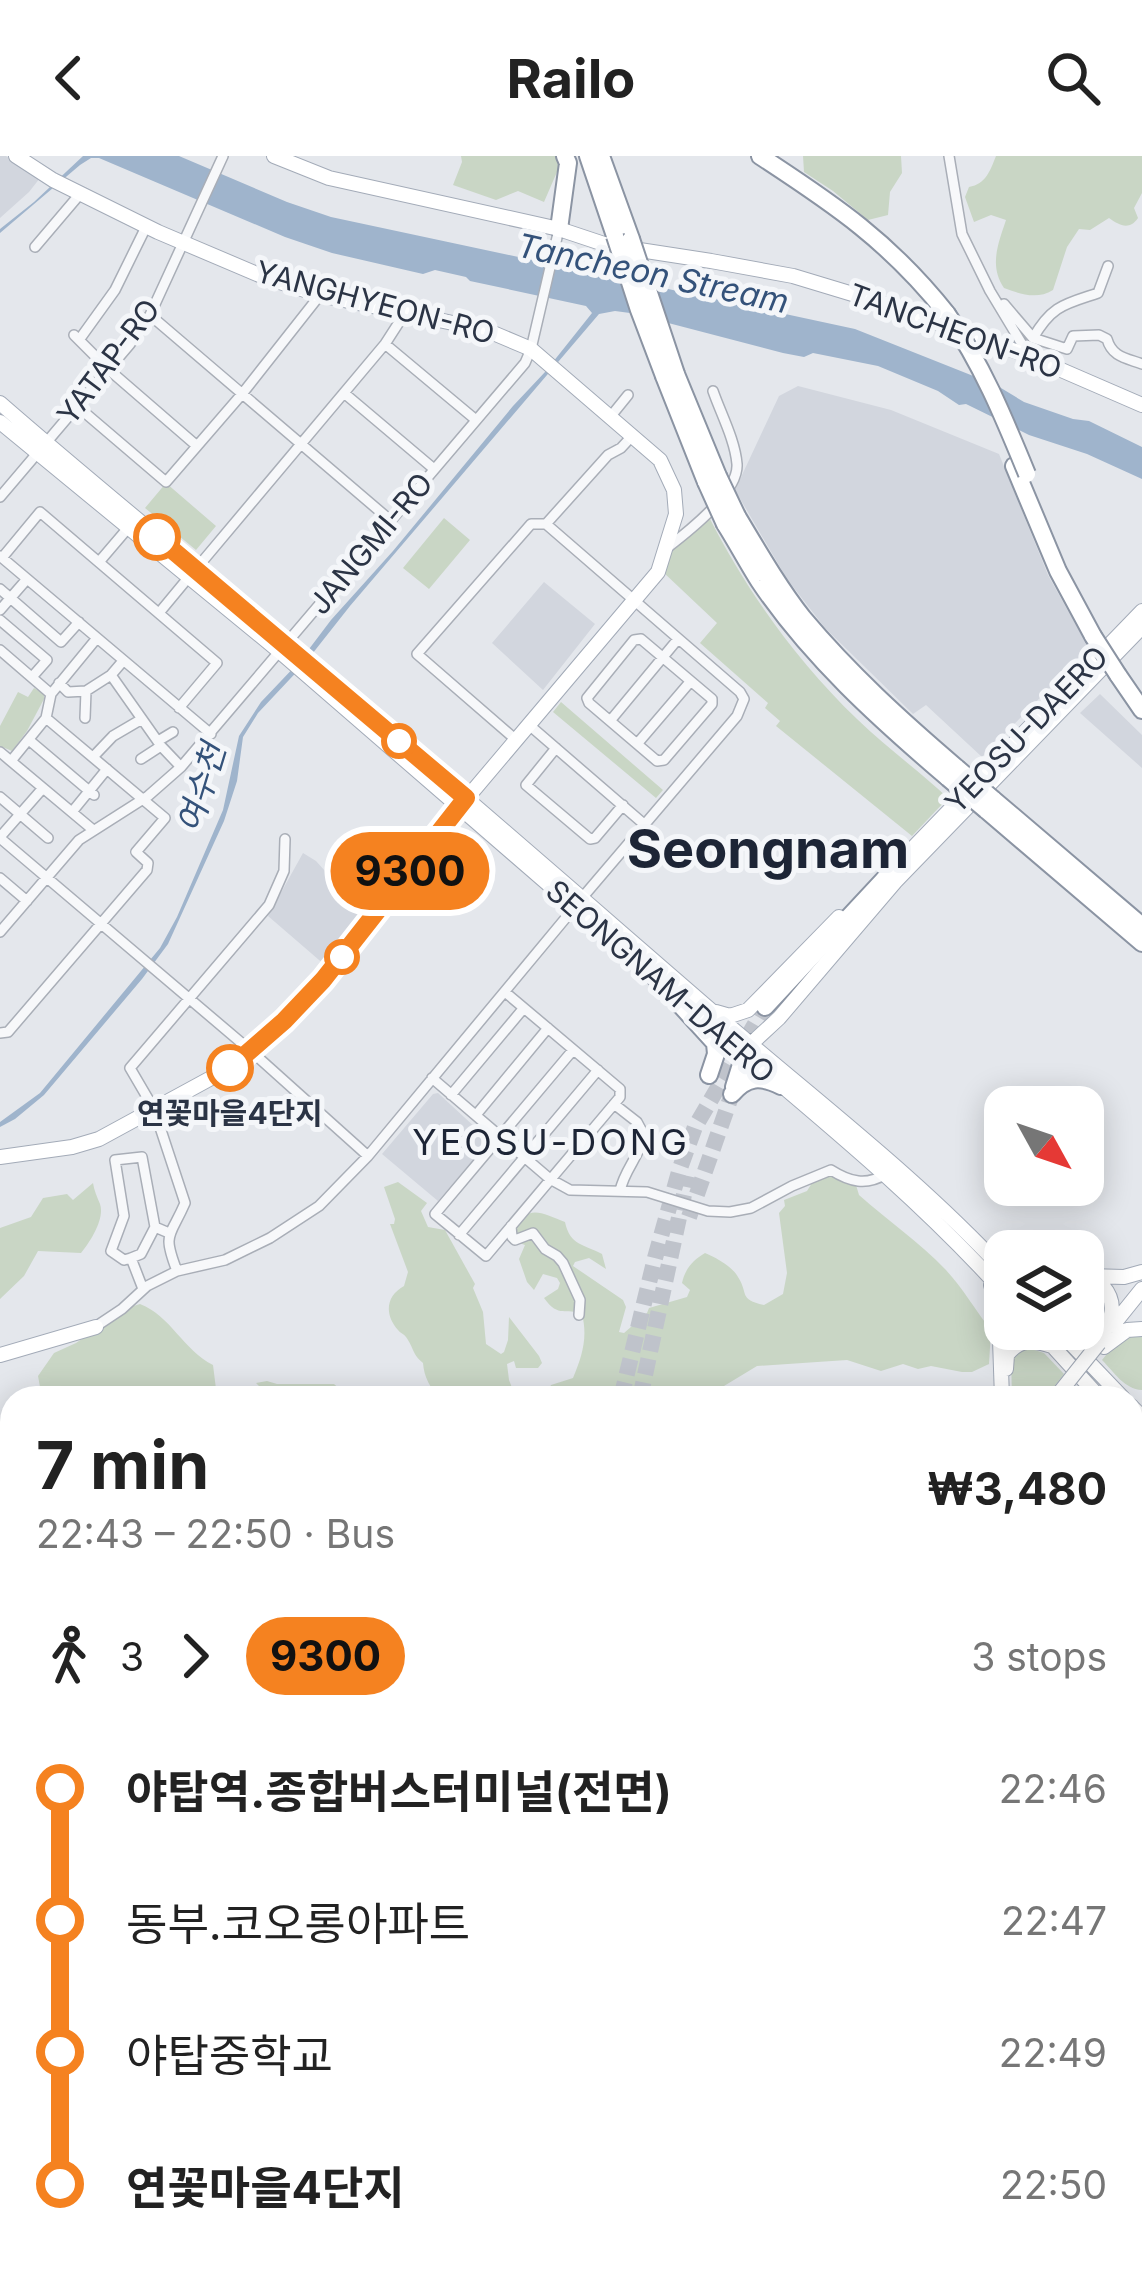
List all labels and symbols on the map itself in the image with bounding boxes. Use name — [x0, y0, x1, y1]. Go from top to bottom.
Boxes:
water label: Tancheon Stream — [514, 225, 792, 321]
street label: YANGHYEON-RO — [252, 253, 499, 351]
street label: TANCHEON-RO — [844, 276, 1067, 386]
street label: YATAP-RO — [49, 292, 167, 431]
street label: JANGMI-RO — [301, 465, 440, 621]
unlabelled marker — [135, 515, 179, 559]
street label: YEOSU-DAERO — [938, 638, 1115, 820]
unlabelled marker — [383, 725, 415, 757]
water label: 여수천 — [169, 735, 235, 837]
district label: Seongnam — [627, 816, 909, 881]
line badge: 9300 — [326, 832, 494, 910]
street label: SEONGNAM-DAERO — [539, 872, 782, 1090]
unlabelled marker — [326, 941, 358, 973]
marker: 연꽃마을4단지 — [208, 1046, 252, 1090]
north arrow — [984, 1086, 1104, 1206]
place label: 연꽃마을4단지 — [137, 1095, 323, 1131]
district label: YEOSU-DONG — [412, 1120, 690, 1164]

